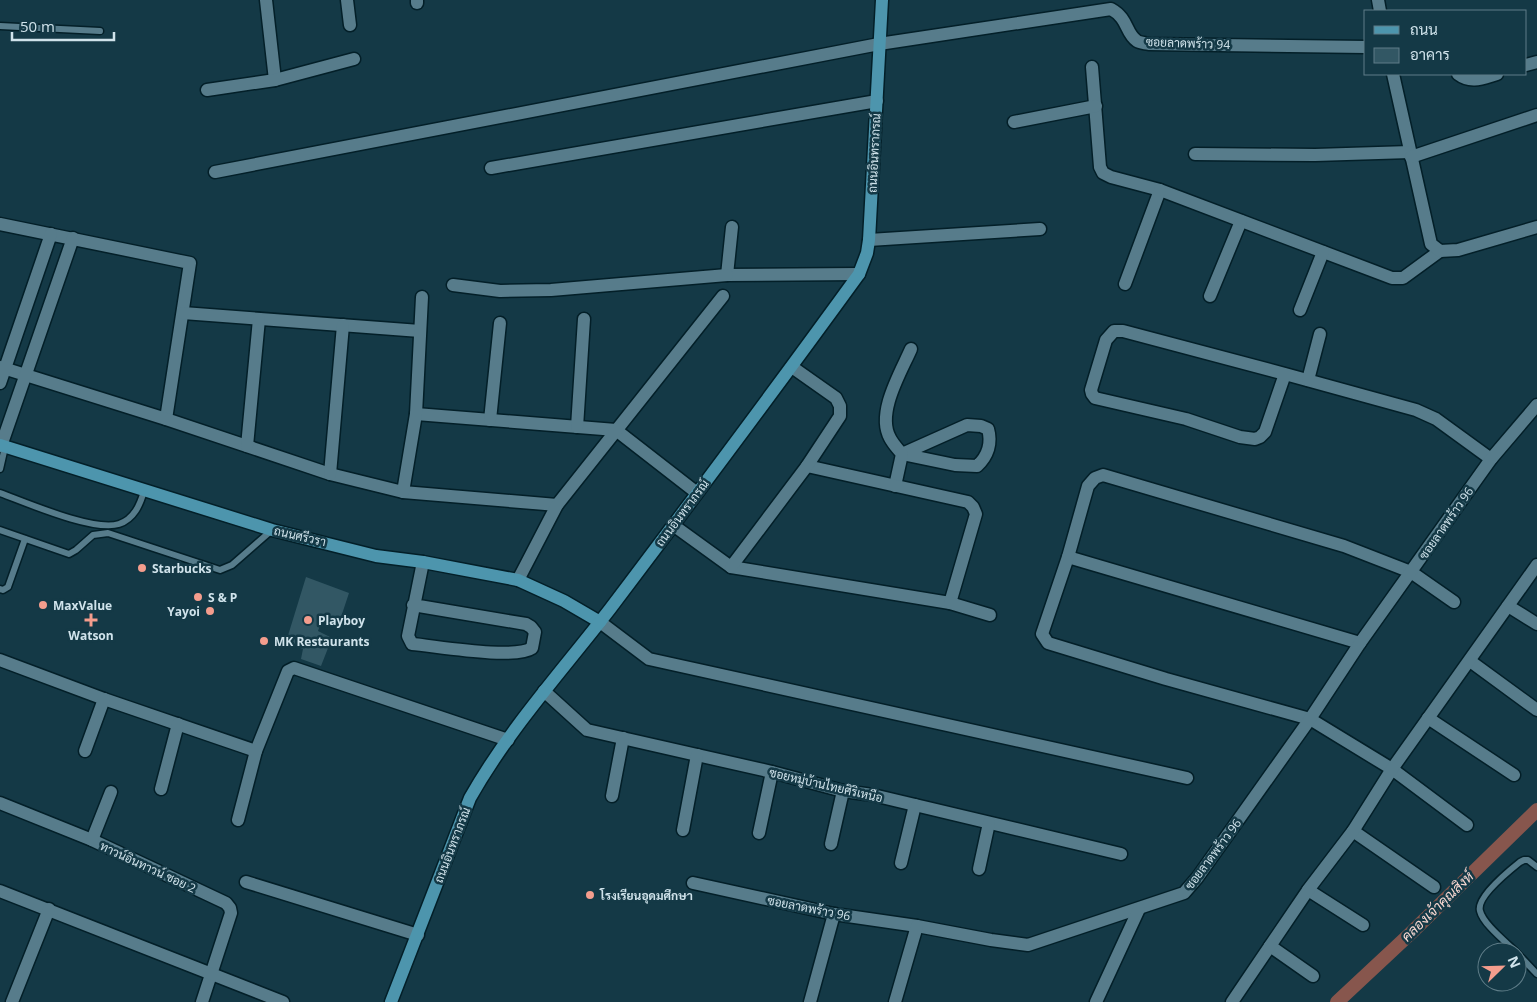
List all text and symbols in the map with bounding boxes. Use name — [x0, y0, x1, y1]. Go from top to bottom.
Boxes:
scale bar — [12, 10, 115, 42]
legend — [1364, 10, 1527, 75]
text: 50 m — [20, 16, 55, 36]
text: ถนน — [1410, 19, 1438, 39]
street label: ซอยลาดพร้าว 94 — [1146, 33, 1231, 53]
text: อาคาร — [1410, 44, 1450, 64]
street label: ถนนอินทราภรณ์ — [863, 113, 885, 193]
street label: ถนนอินทราภรณ์ — [651, 476, 713, 550]
street label: ซอยลาดพร้าว 96 — [1415, 483, 1477, 562]
street label: ถนนศรีวรา — [272, 522, 328, 550]
place label: Starbucks — [152, 560, 212, 577]
marker: Starbucks — [136, 562, 148, 574]
place label: S & P — [208, 589, 237, 606]
marker: S & P — [192, 591, 204, 603]
place label: MaxValue — [53, 597, 112, 614]
marker: MaxValue — [37, 599, 49, 611]
place label: Yayoi — [167, 603, 200, 620]
marker: Yayoi — [204, 605, 216, 617]
place label: Playboy — [318, 612, 365, 629]
marker: Watson — [85, 614, 97, 626]
marker: Playboy — [302, 614, 314, 626]
place label: Watson — [68, 627, 114, 644]
place label: MK Restaurants — [274, 633, 370, 650]
marker: MK Restaurants — [258, 635, 270, 647]
street label: ซอยหมู่บ้านไทยศิริเหนือ — [768, 764, 884, 806]
street label: ถนนอินทราภรณ์ — [430, 805, 474, 885]
street label: ซอยลาดพร้าว 96 — [1181, 815, 1245, 893]
street label: ทาวน์อินทาวน์ ซอย 2 — [97, 837, 199, 897]
water label: คลองเจ้าคุณสิงห์ — [1397, 865, 1479, 946]
place label: โรงเรียนอุดมศึกษา — [599, 887, 693, 904]
marker: โรงเรียนอุดมศึกษา — [584, 889, 596, 901]
street label: ซอยลาดพร้าว 96 — [766, 892, 852, 924]
north arrow — [1477, 942, 1527, 992]
text: N — [1503, 953, 1525, 971]

